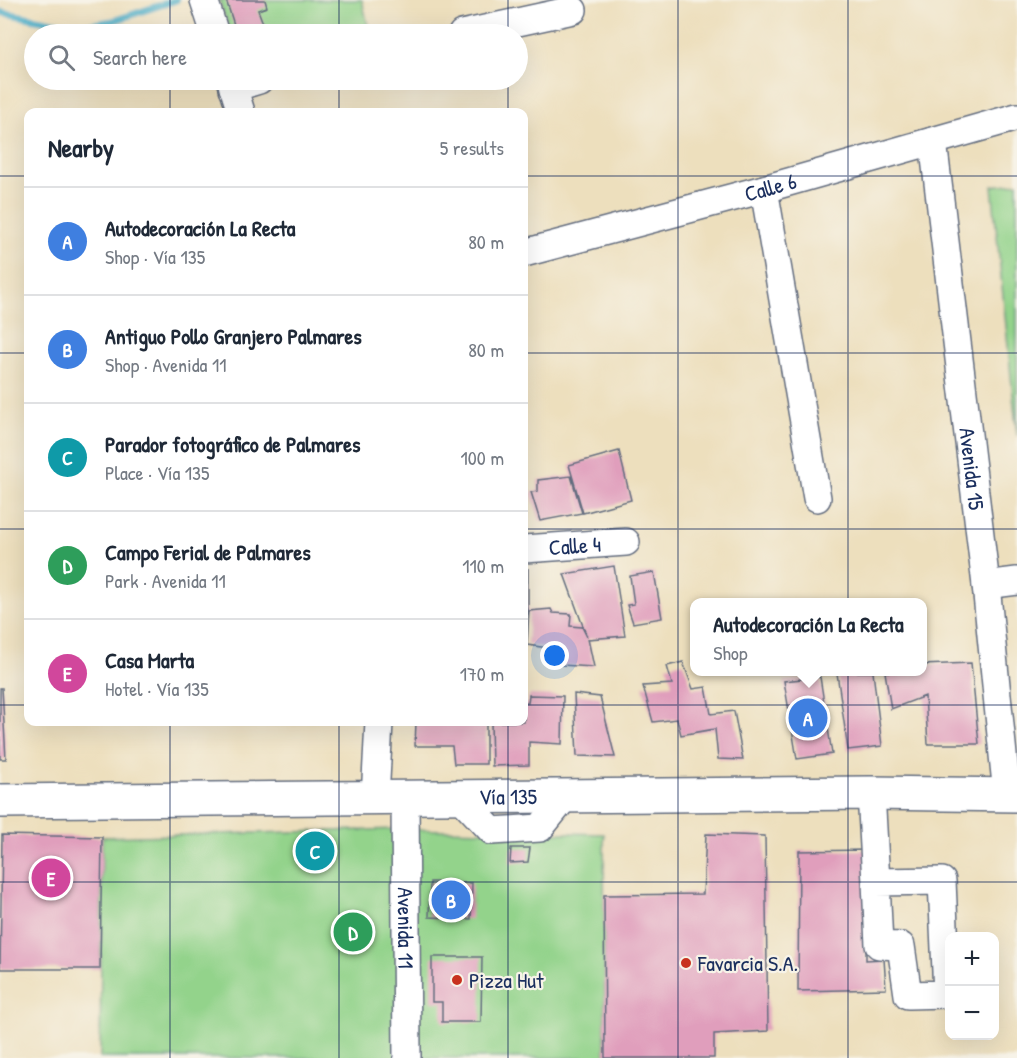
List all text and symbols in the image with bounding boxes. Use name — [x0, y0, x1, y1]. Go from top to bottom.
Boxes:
search box — [24, 24, 528, 90]
icon: search — [45, 41, 78, 74]
text: Search here — [93, 42, 187, 72]
text: Nearby — [48, 130, 114, 165]
text: 5 results — [440, 134, 504, 161]
street label: Calle 6 — [741, 165, 800, 209]
text: Autodecoración La Recta — [105, 213, 295, 243]
text: A — [63, 228, 72, 255]
text: 80 m — [468, 228, 504, 255]
text: Shop · Vía 135 — [105, 243, 205, 270]
text: Antiguo Pollo Granjero Palmares — [105, 321, 362, 351]
text: B — [62, 336, 73, 363]
text: 80 m — [468, 336, 504, 363]
text: Shop · Avenida 11 — [105, 351, 226, 378]
street label: Avenida 15 — [952, 426, 992, 512]
text: Parador fotográfico de Palmares — [105, 429, 360, 459]
text: C — [62, 444, 73, 471]
text: 100 m — [461, 444, 504, 471]
text: Place · Vía 135 — [105, 459, 210, 486]
street label: Calle 4 — [548, 529, 602, 562]
text: Campo Ferial de Palmares — [105, 537, 311, 567]
text: D — [63, 552, 72, 579]
text: 110 m — [462, 552, 504, 579]
text: Park · Avenida 11 — [105, 567, 226, 594]
popup — [690, 598, 927, 676]
text: Autodecoración La Recta — [713, 609, 904, 639]
text: Shop — [713, 639, 747, 666]
your location — [540, 641, 569, 670]
text: Casa Marta — [105, 645, 194, 675]
text: E — [63, 660, 72, 687]
text: 170 m — [460, 660, 504, 687]
text: Hotel · Vía 135 — [105, 675, 209, 702]
pin: A — [788, 696, 828, 740]
street label: Vía 135 — [479, 781, 537, 812]
pin: C — [296, 828, 334, 874]
pin: E — [32, 856, 70, 900]
pin: B — [432, 878, 470, 922]
street label: Avenida 11 — [391, 887, 421, 969]
pin: D — [334, 910, 372, 954]
map controls — [945, 932, 999, 1040]
button: + — [945, 932, 999, 986]
place label: Favarcia S.A. — [697, 948, 798, 978]
marker: Favarcia S.A. — [679, 956, 693, 970]
place label: Pizza Hut — [469, 965, 544, 995]
marker: Pizza Hut — [450, 973, 464, 987]
button: − — [945, 986, 999, 1040]

